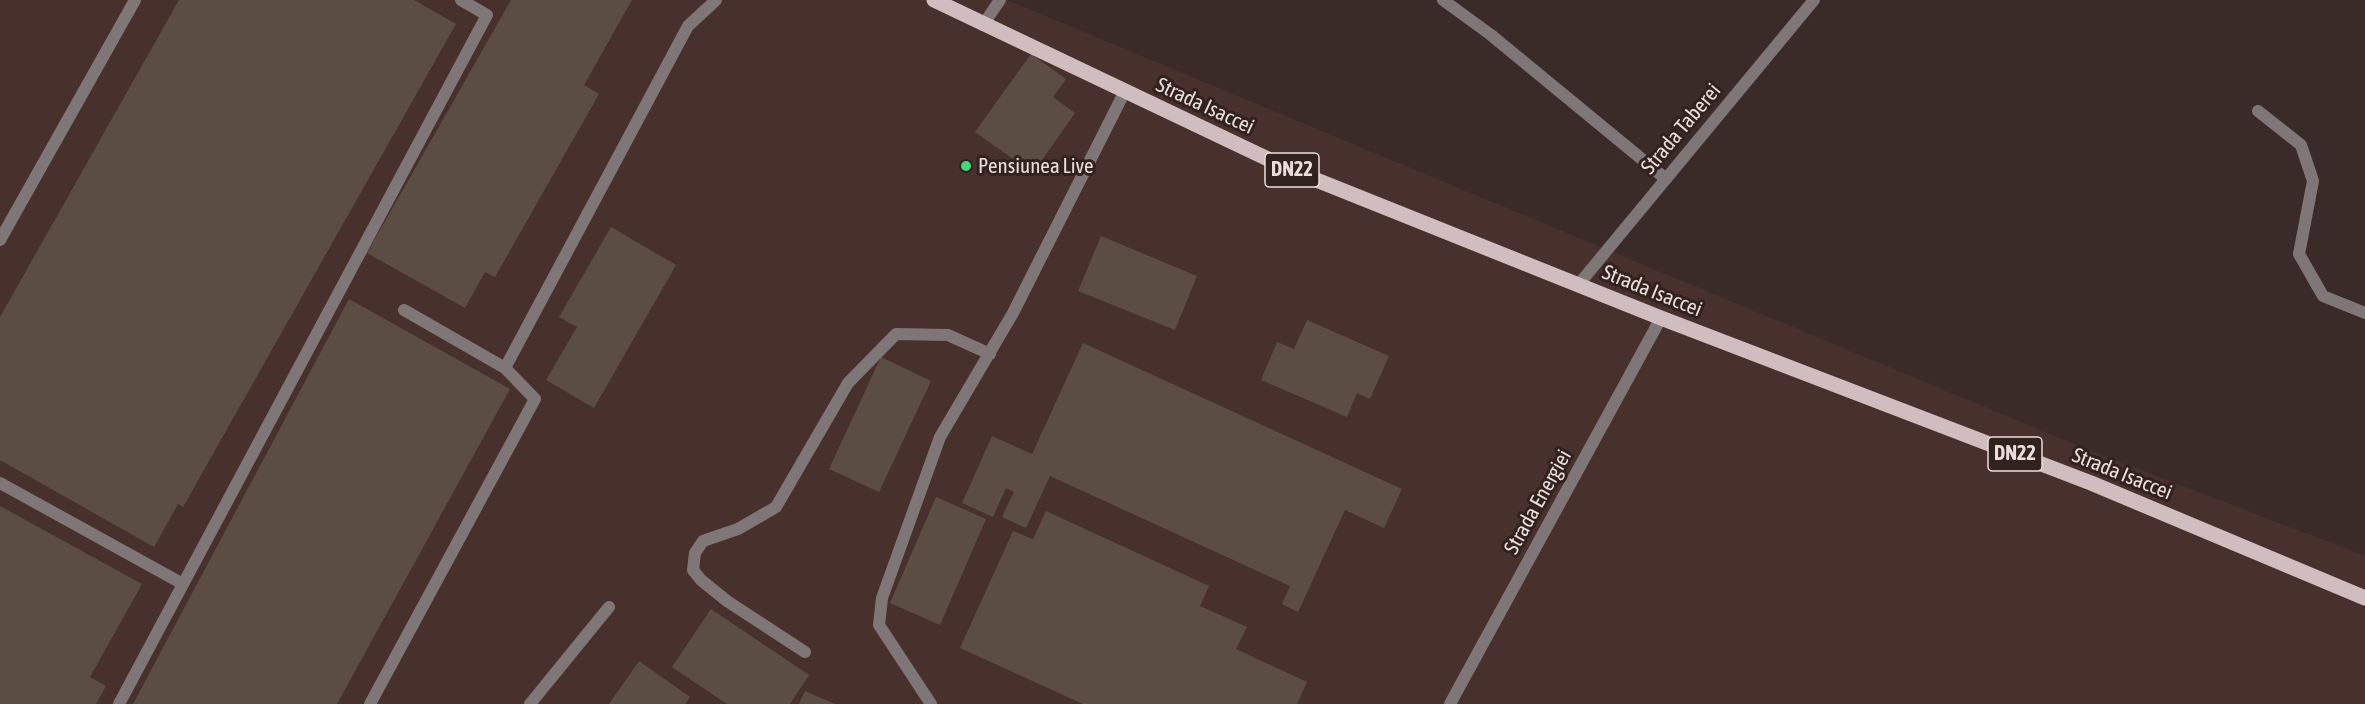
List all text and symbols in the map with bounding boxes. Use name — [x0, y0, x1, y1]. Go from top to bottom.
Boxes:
street label: Strada Isaccei — [1152, 72, 1258, 140]
street label: Strada Taberei — [1636, 79, 1726, 179]
place label: Pensiunea Live — [978, 153, 1093, 179]
road number: DN22 — [1265, 153, 1319, 187]
marker: Pensiunea Live — [959, 159, 973, 173]
street label: Strada Isaccei — [1598, 260, 1706, 322]
road number: DN22 — [1988, 437, 2042, 471]
street label: Strada Isaccei — [2068, 443, 2176, 505]
street label: Strada Energiei — [1499, 445, 1577, 559]

